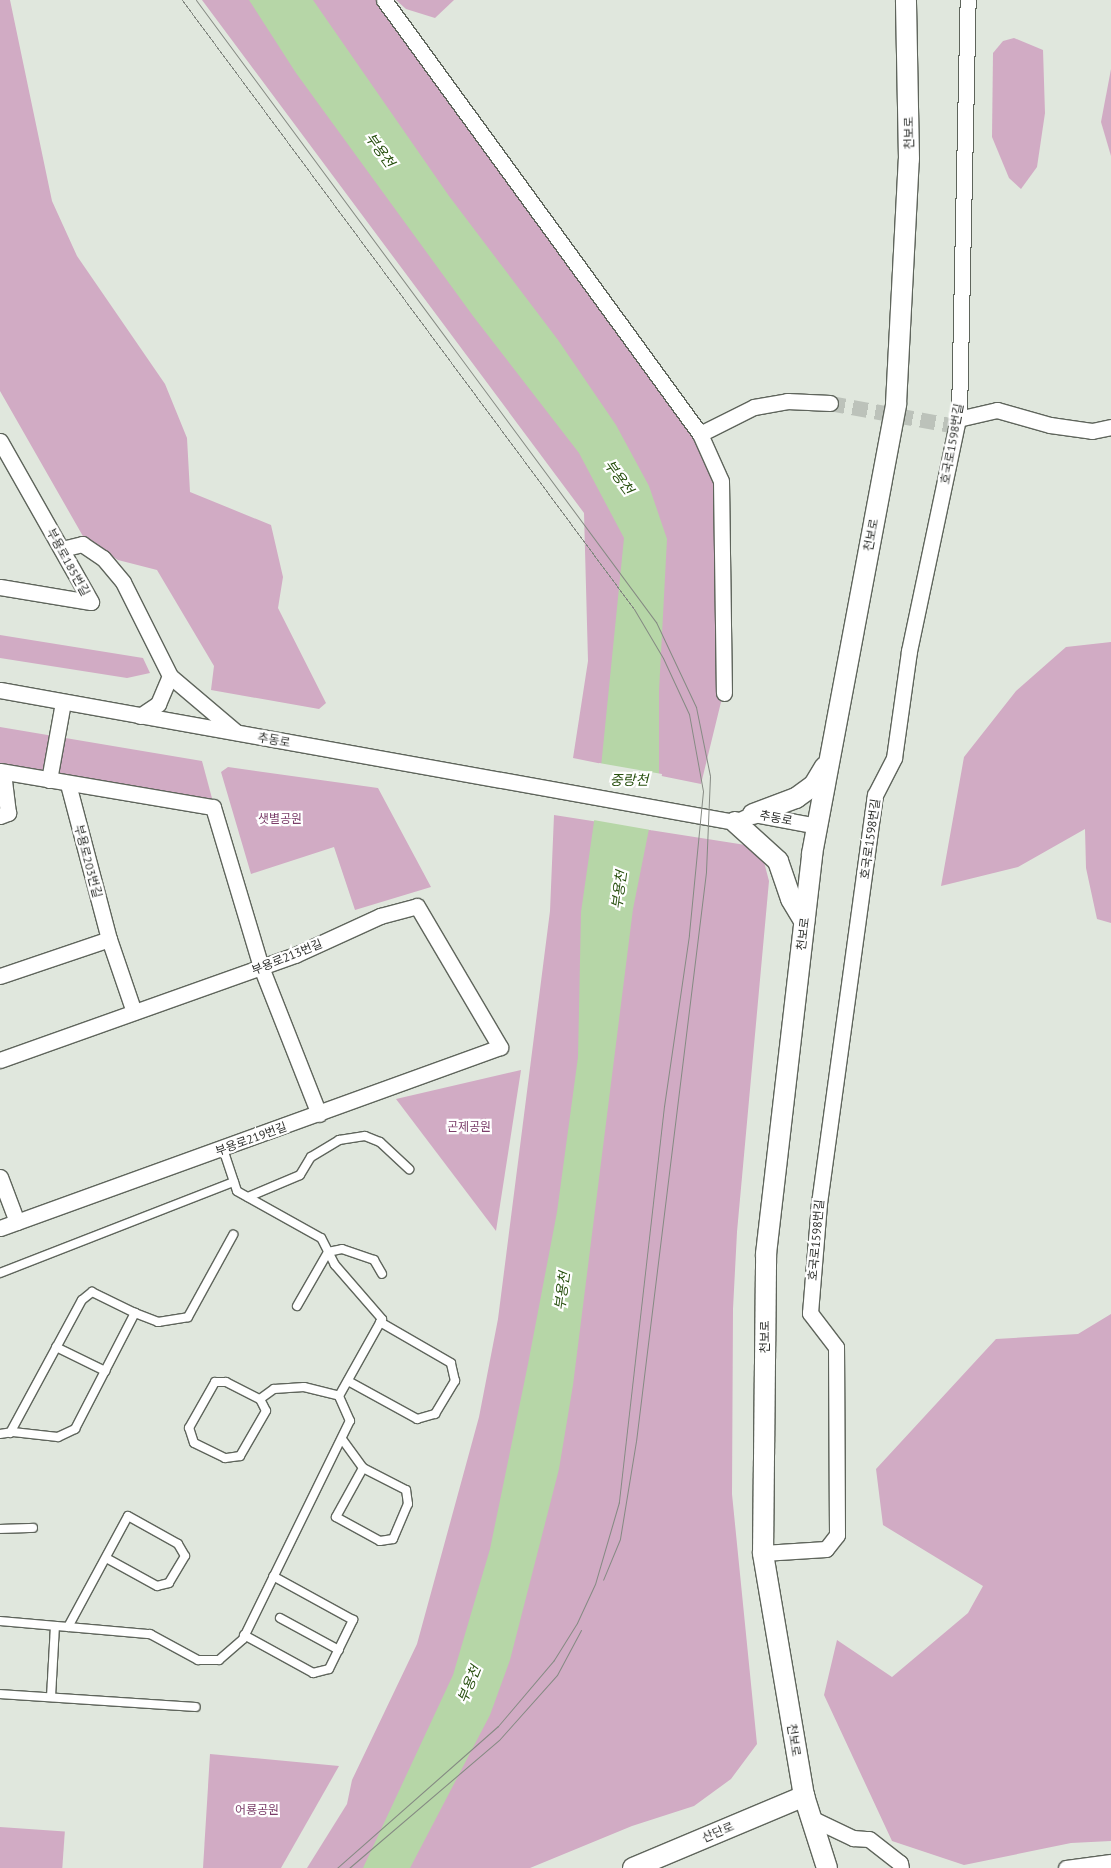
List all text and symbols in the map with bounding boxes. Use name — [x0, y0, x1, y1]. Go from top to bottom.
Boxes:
street label: 천보로 — [902, 116, 916, 150]
water label: 부용천 — [362, 129, 398, 171]
street label: 호국로1598번길 — [938, 403, 966, 485]
water label: 부용천 — [601, 456, 637, 498]
street label: 천보로 — [861, 517, 881, 553]
street label: 부용로185번길 — [44, 526, 92, 598]
street label: 추동로 — [256, 730, 292, 750]
water label: 중랑천 — [610, 772, 648, 788]
street label: 호국로1598번길 — [857, 798, 883, 880]
street label: 추동로 — [758, 808, 794, 828]
park label: 샛별공원 — [258, 812, 302, 826]
street label: 부용로203번길 — [71, 823, 105, 899]
water label: 부용천 — [608, 870, 630, 910]
street label: 천보로 — [794, 917, 812, 951]
street label: 부용로213번길 — [250, 936, 324, 978]
street label: 부용로219번길 — [213, 1119, 289, 1159]
park label: 곤제공원 — [447, 1120, 491, 1134]
street label: 호국로1598번길 — [805, 1199, 827, 1281]
water label: 부용천 — [551, 1271, 573, 1311]
street label: 천보로 — [758, 1320, 772, 1354]
water label: 부용천 — [454, 1663, 484, 1705]
street label: 천보로 — [784, 1723, 804, 1757]
park label: 어룡공원 — [235, 1803, 279, 1817]
street label: 산단로 — [700, 1819, 736, 1845]

